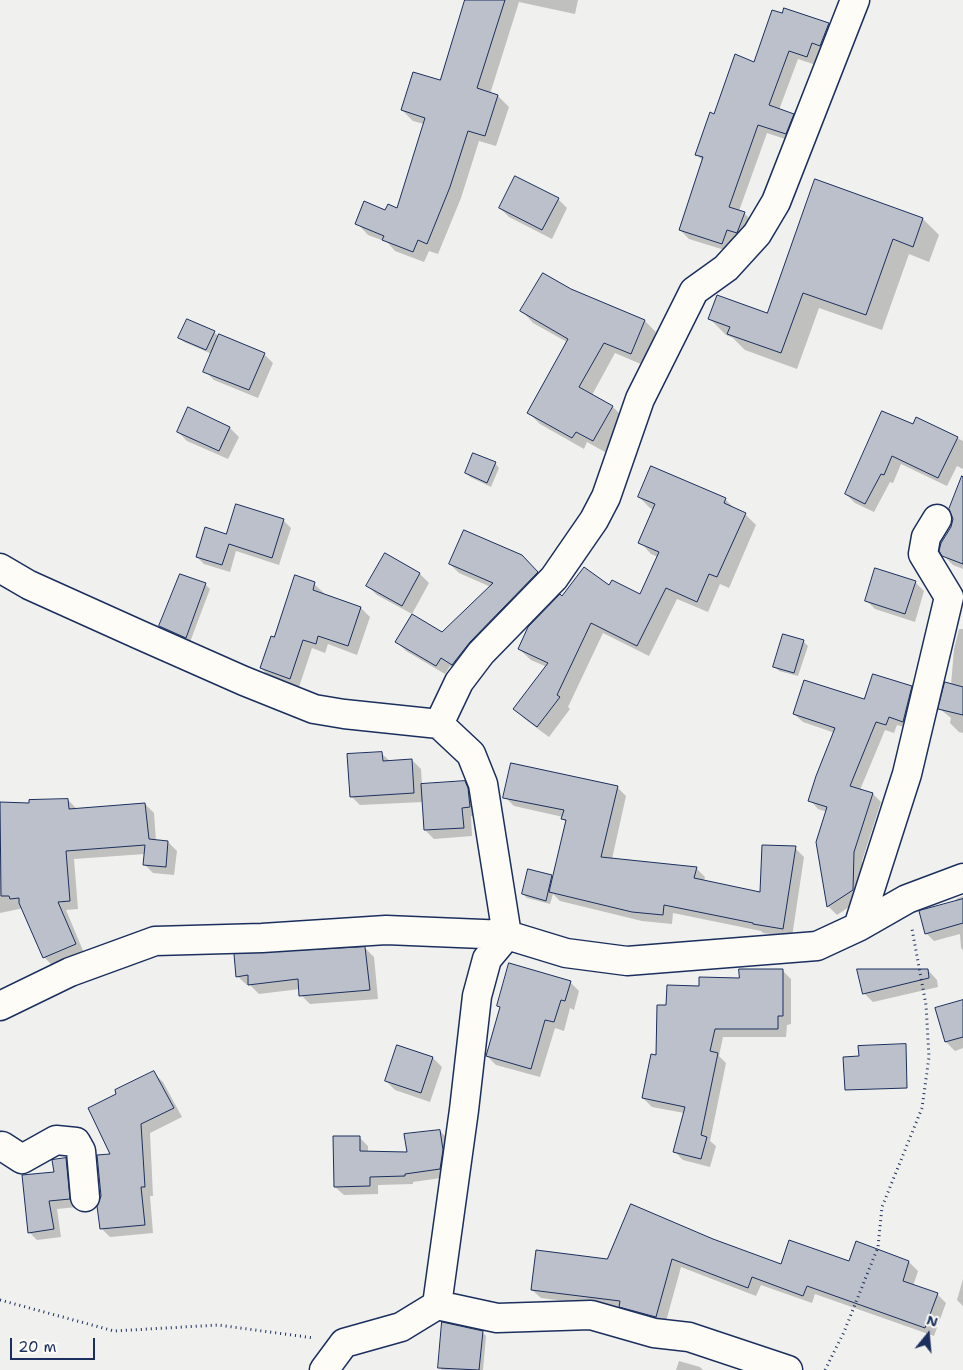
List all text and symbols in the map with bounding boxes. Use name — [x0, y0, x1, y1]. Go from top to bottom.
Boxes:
north arrow — [903, 1310, 953, 1360]
text: N — [924, 1310, 940, 1331]
scale bar — [12, 1328, 98, 1360]
text: 20 m — [18, 1337, 57, 1357]

